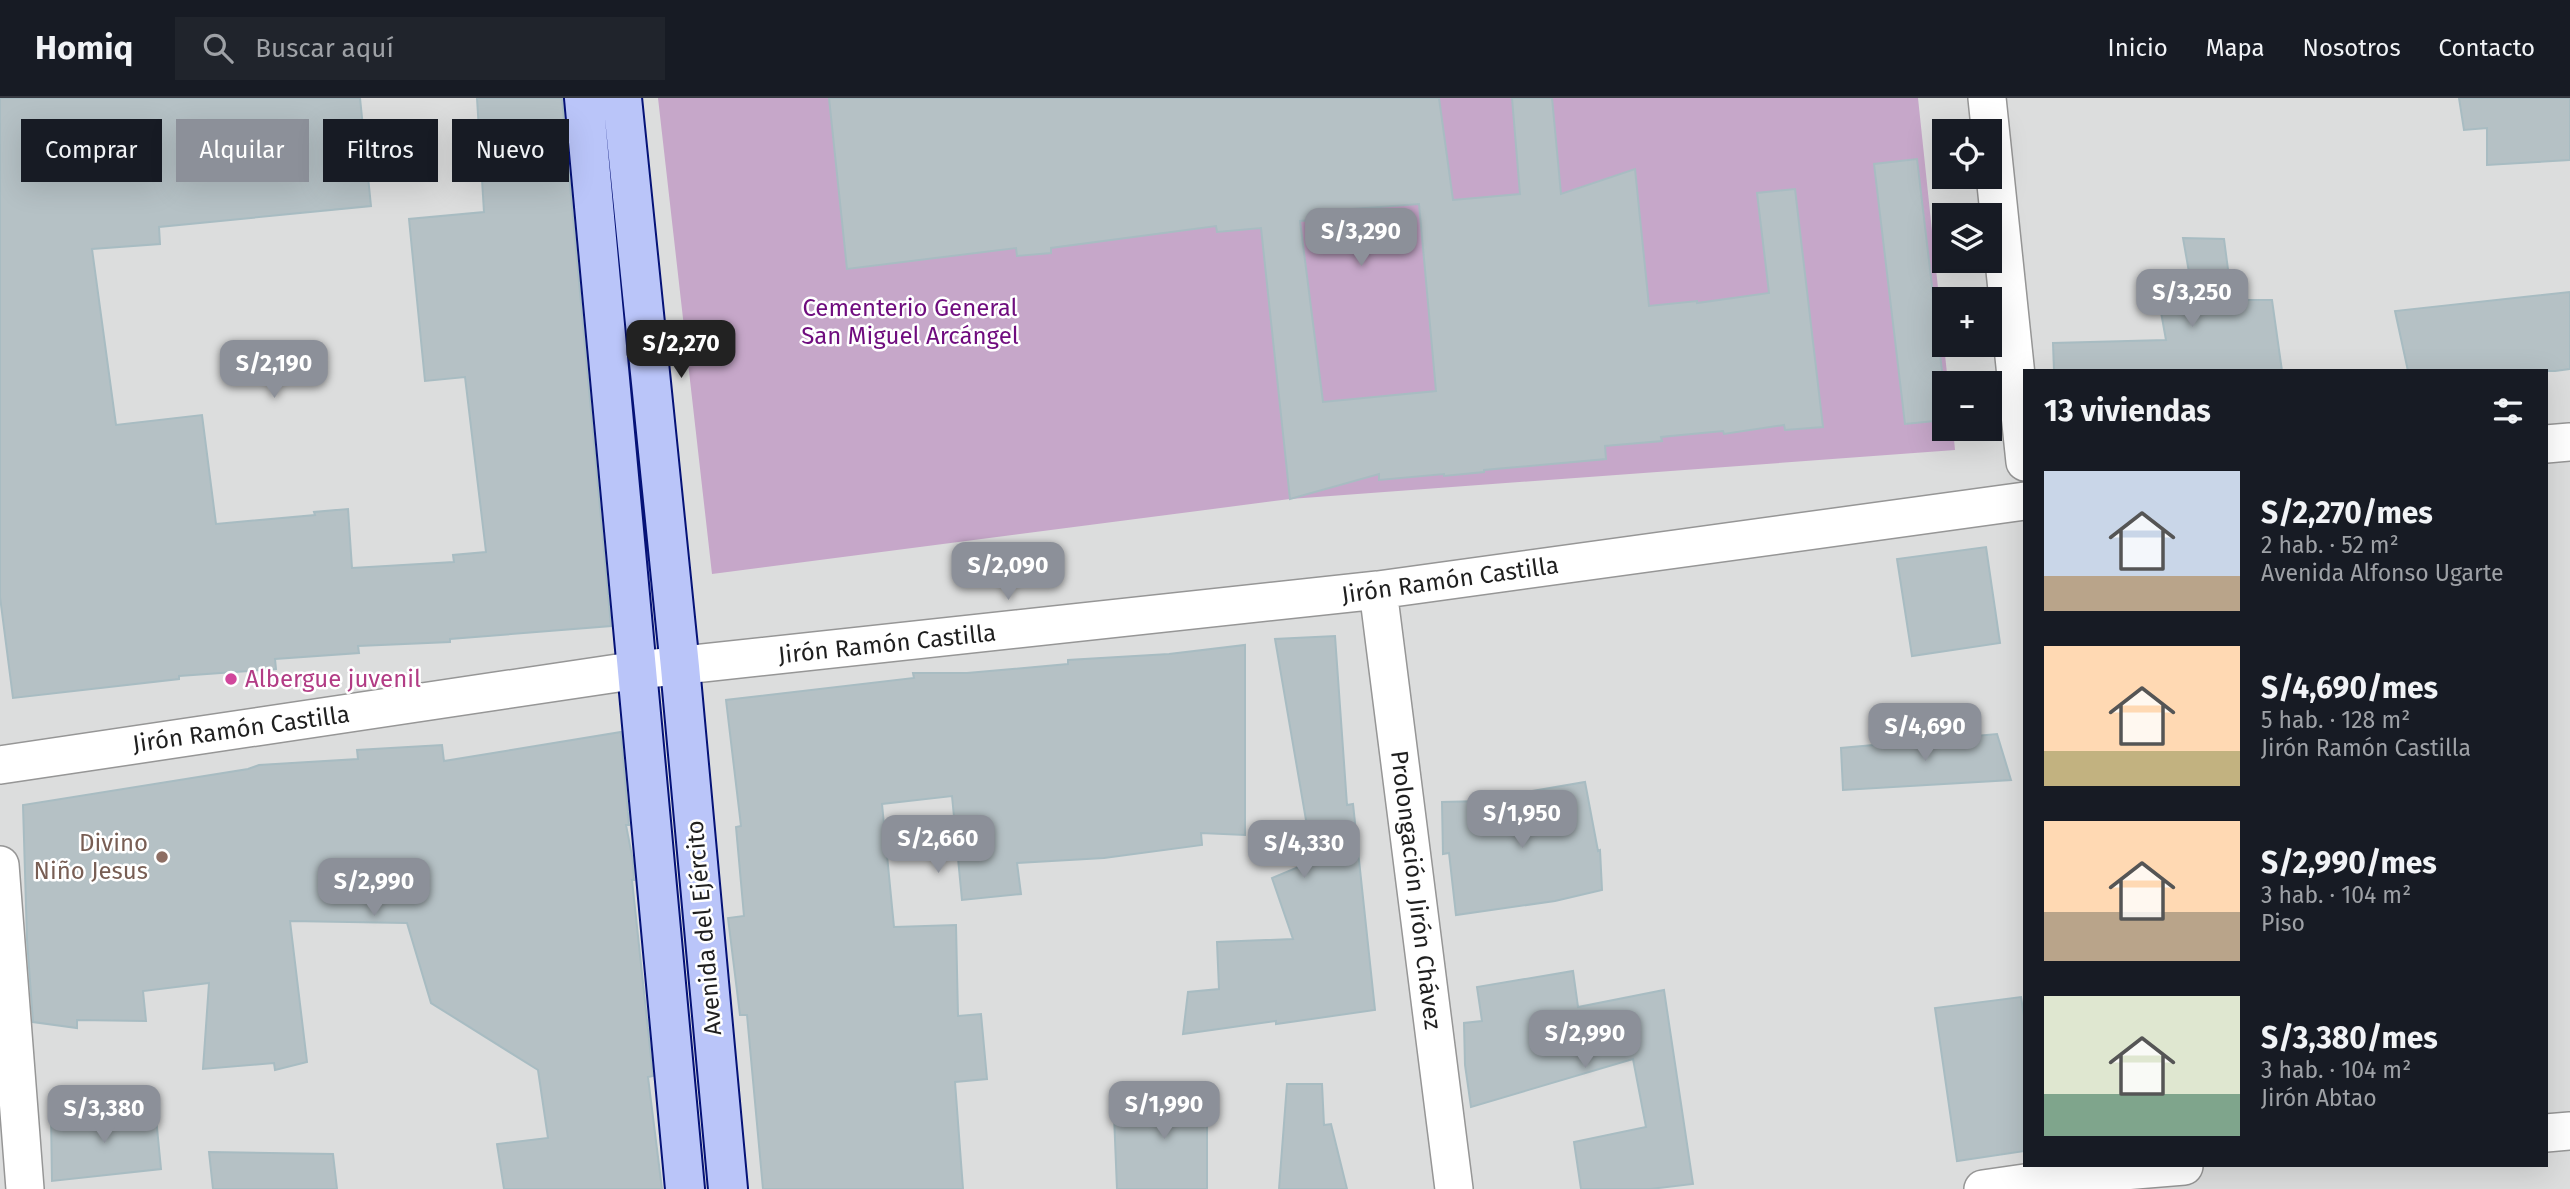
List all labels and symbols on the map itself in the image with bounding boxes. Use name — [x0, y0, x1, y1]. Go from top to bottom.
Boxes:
pin: S/3,290 — [1296, 208, 1426, 268]
pin: S/3,250 — [2127, 270, 2257, 329]
park label: Cementerio General San Miguel Arcángel — [801, 294, 1019, 350]
pin: S/2,270 — [616, 320, 746, 380]
pin: S/2,190 — [209, 341, 339, 400]
pin: S/2,090 — [943, 542, 1073, 602]
street label: Jirón Ramón Castilla — [1340, 551, 1560, 609]
street label: Jirón Ramón Castilla — [777, 619, 997, 669]
place label: Albergue juvenil — [245, 665, 421, 693]
marker: Albergue juvenil — [223, 671, 239, 687]
street label: Jirón Ramón Castilla — [131, 700, 351, 758]
pin: S/4,690 — [1860, 704, 1990, 763]
street label: Prolongación Jirón Chávez — [1385, 749, 1447, 1031]
pin: S/1,950 — [1457, 790, 1587, 850]
pin: S/2,660 — [873, 816, 1003, 875]
street label: Avenida del Ejército — [681, 819, 727, 1037]
pin: S/4,330 — [1239, 820, 1369, 880]
place label: Divino Niño Jesus — [34, 829, 148, 885]
marker: Divino Niño Jesus — [154, 849, 170, 865]
pin: S/2,990 — [309, 858, 439, 918]
pin: S/2,990 — [1520, 1010, 1650, 1070]
pin: S/1,990 — [1099, 1082, 1229, 1141]
pin: S/3,380 — [39, 1086, 169, 1145]

